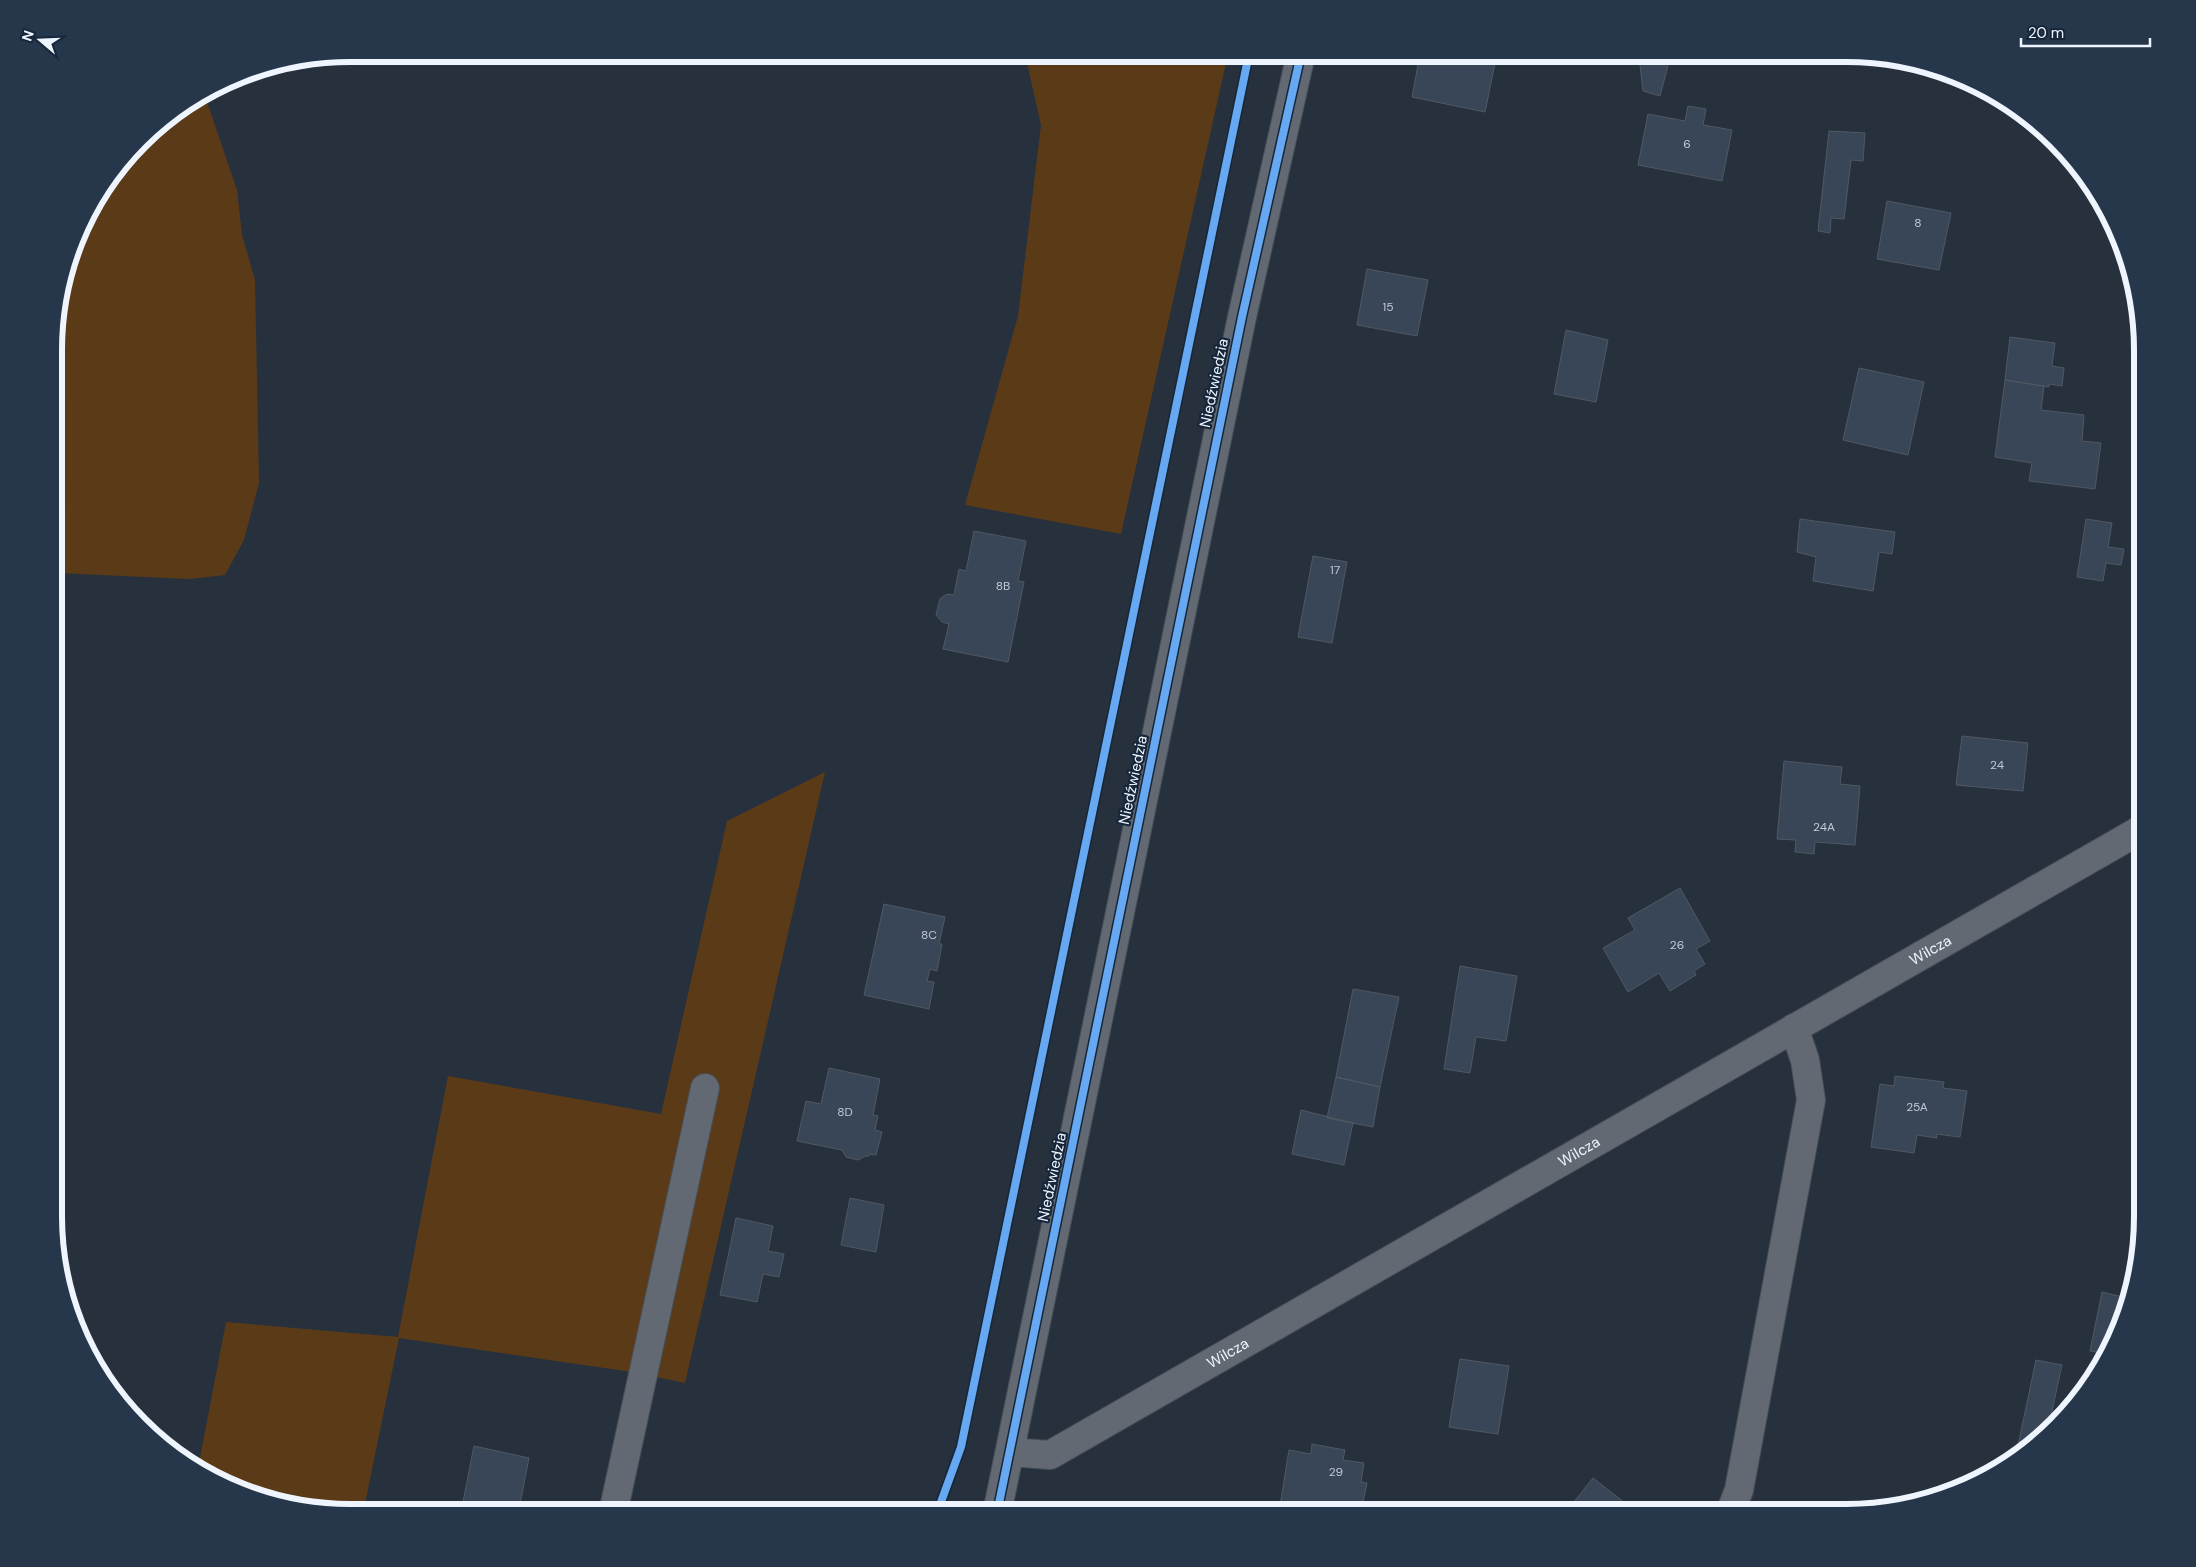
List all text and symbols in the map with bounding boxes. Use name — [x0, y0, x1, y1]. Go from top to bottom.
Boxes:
north arrow — [15, 15, 65, 65]
scale bar — [2021, 15, 2150, 47]
text: 20 m — [2028, 23, 2064, 43]
text: N — [18, 28, 38, 44]
house number: 6 — [1683, 136, 1691, 152]
house number: 8 — [1914, 215, 1922, 231]
house number: 15 — [1382, 299, 1394, 315]
street label: Niedźwiedzia — [1195, 337, 1233, 429]
house number: 17 — [1330, 562, 1340, 578]
house number: 8B — [996, 578, 1010, 594]
street label: Niedźwiedzia — [1114, 734, 1152, 826]
house number: 24 — [1990, 757, 2004, 773]
house number: 24A — [1813, 819, 1835, 835]
house number: 8C — [921, 927, 937, 943]
street label: Wilcza — [1906, 930, 1955, 970]
house number: 26 — [1670, 937, 1684, 953]
house number: 25A — [1906, 1099, 1928, 1115]
house number: 8D — [837, 1104, 853, 1120]
street label: Niedźwiedzia — [1033, 1131, 1071, 1223]
street label: Wilcza — [1555, 1132, 1604, 1172]
street label: Wilcza — [1203, 1333, 1252, 1373]
house number: 29 — [1329, 1464, 1343, 1480]

